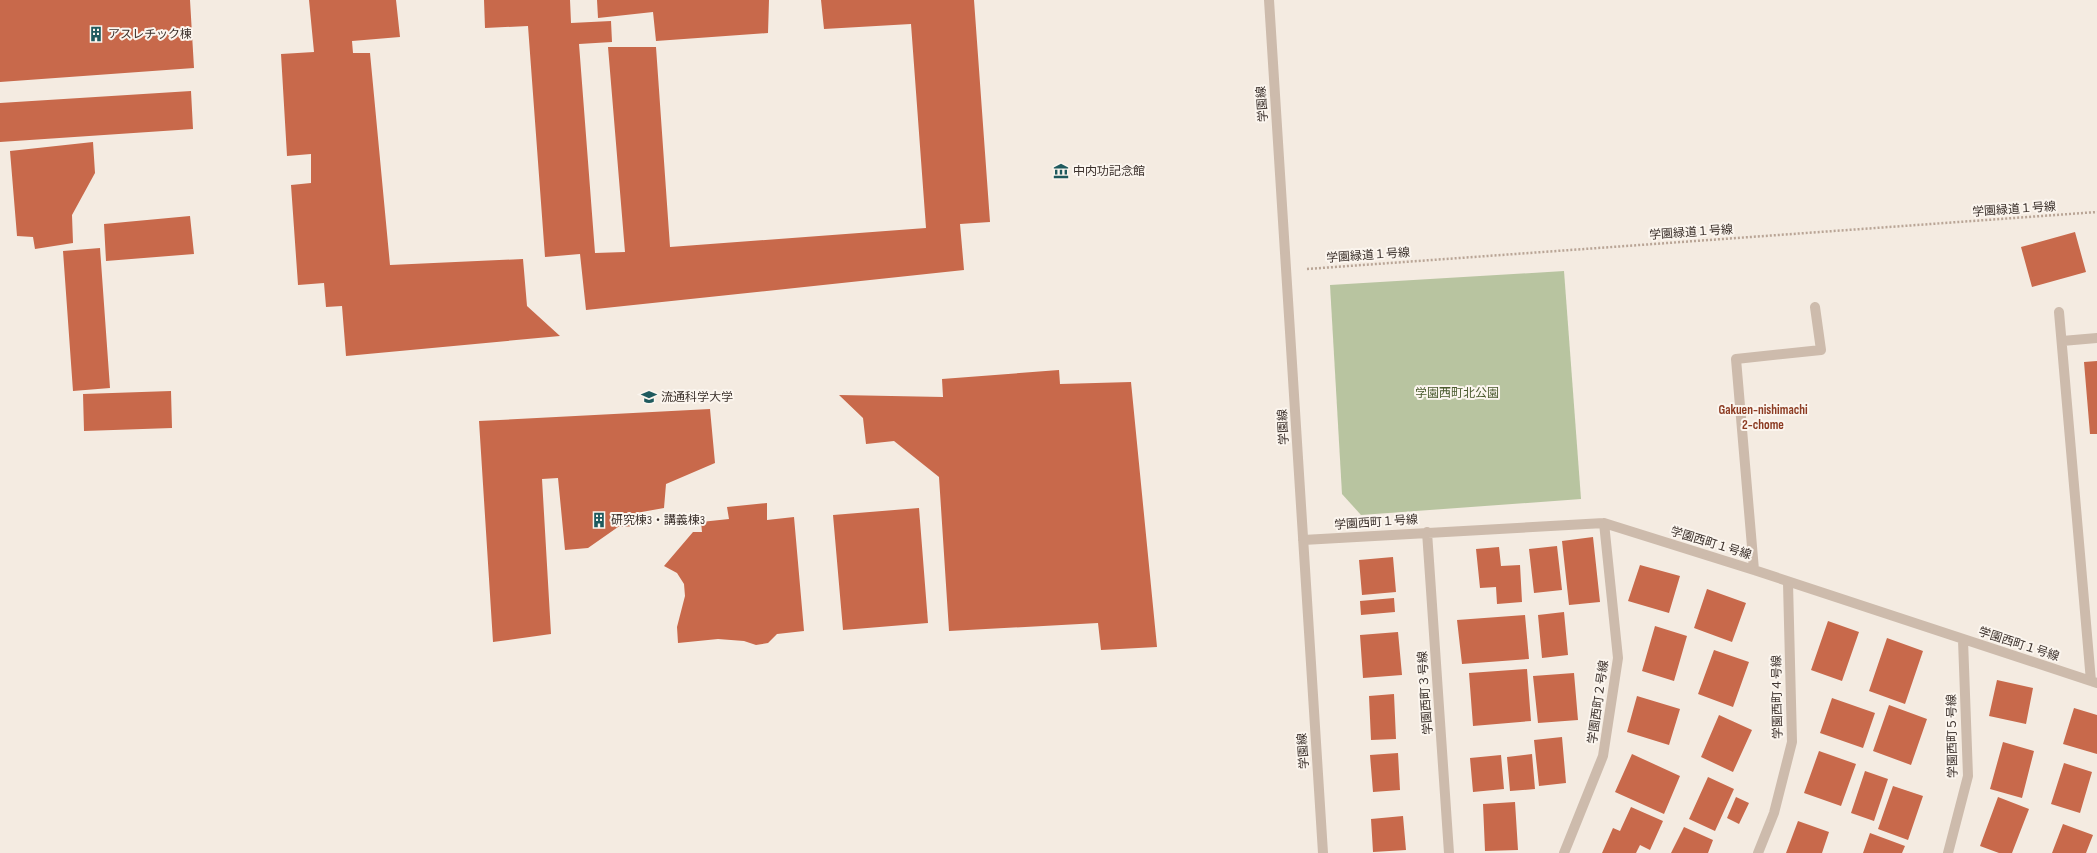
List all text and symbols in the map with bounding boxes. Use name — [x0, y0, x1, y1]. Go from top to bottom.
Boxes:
building icon: アスレチック棟 — [87, 25, 105, 43]
place label: アスレチック棟 — [108, 27, 192, 42]
street label: 学園線 — [1254, 85, 1271, 122]
museum icon: 中内功記念館 — [1052, 162, 1070, 180]
place label: 中内功記念館 — [1073, 164, 1145, 179]
street label: 学園緑道１号線 — [1972, 199, 2056, 220]
street label: 学園緑道１号線 — [1649, 222, 1733, 243]
street label: 学園緑道１号線 — [1326, 245, 1410, 266]
park label: 学園西町北公園 — [1415, 386, 1499, 401]
school or university icon: 流通科学大学 — [640, 388, 658, 406]
place label: 流通科学大学 — [661, 390, 733, 405]
district label: Gakuen-nishimachi 2-chome — [1718, 402, 1808, 433]
street label: 学園線 — [1275, 409, 1292, 445]
building icon: 研究棟3・講義棟3 — [590, 511, 608, 529]
street label: 学園西町１号線 — [1334, 512, 1418, 533]
place label: 研究棟3・講義棟3 — [611, 513, 705, 528]
street label: 学園西町１号線 — [1668, 524, 1753, 563]
street label: 学園西町１号線 — [1977, 624, 2061, 665]
street label: 学園西町３号線 — [1415, 651, 1436, 735]
street label: 学園西町４号線 — [1769, 655, 1786, 739]
street label: 学園西町２号線 — [1585, 659, 1612, 745]
street label: 学園西町５号線 — [1944, 694, 1961, 778]
street label: 学園線 — [1295, 732, 1312, 769]

